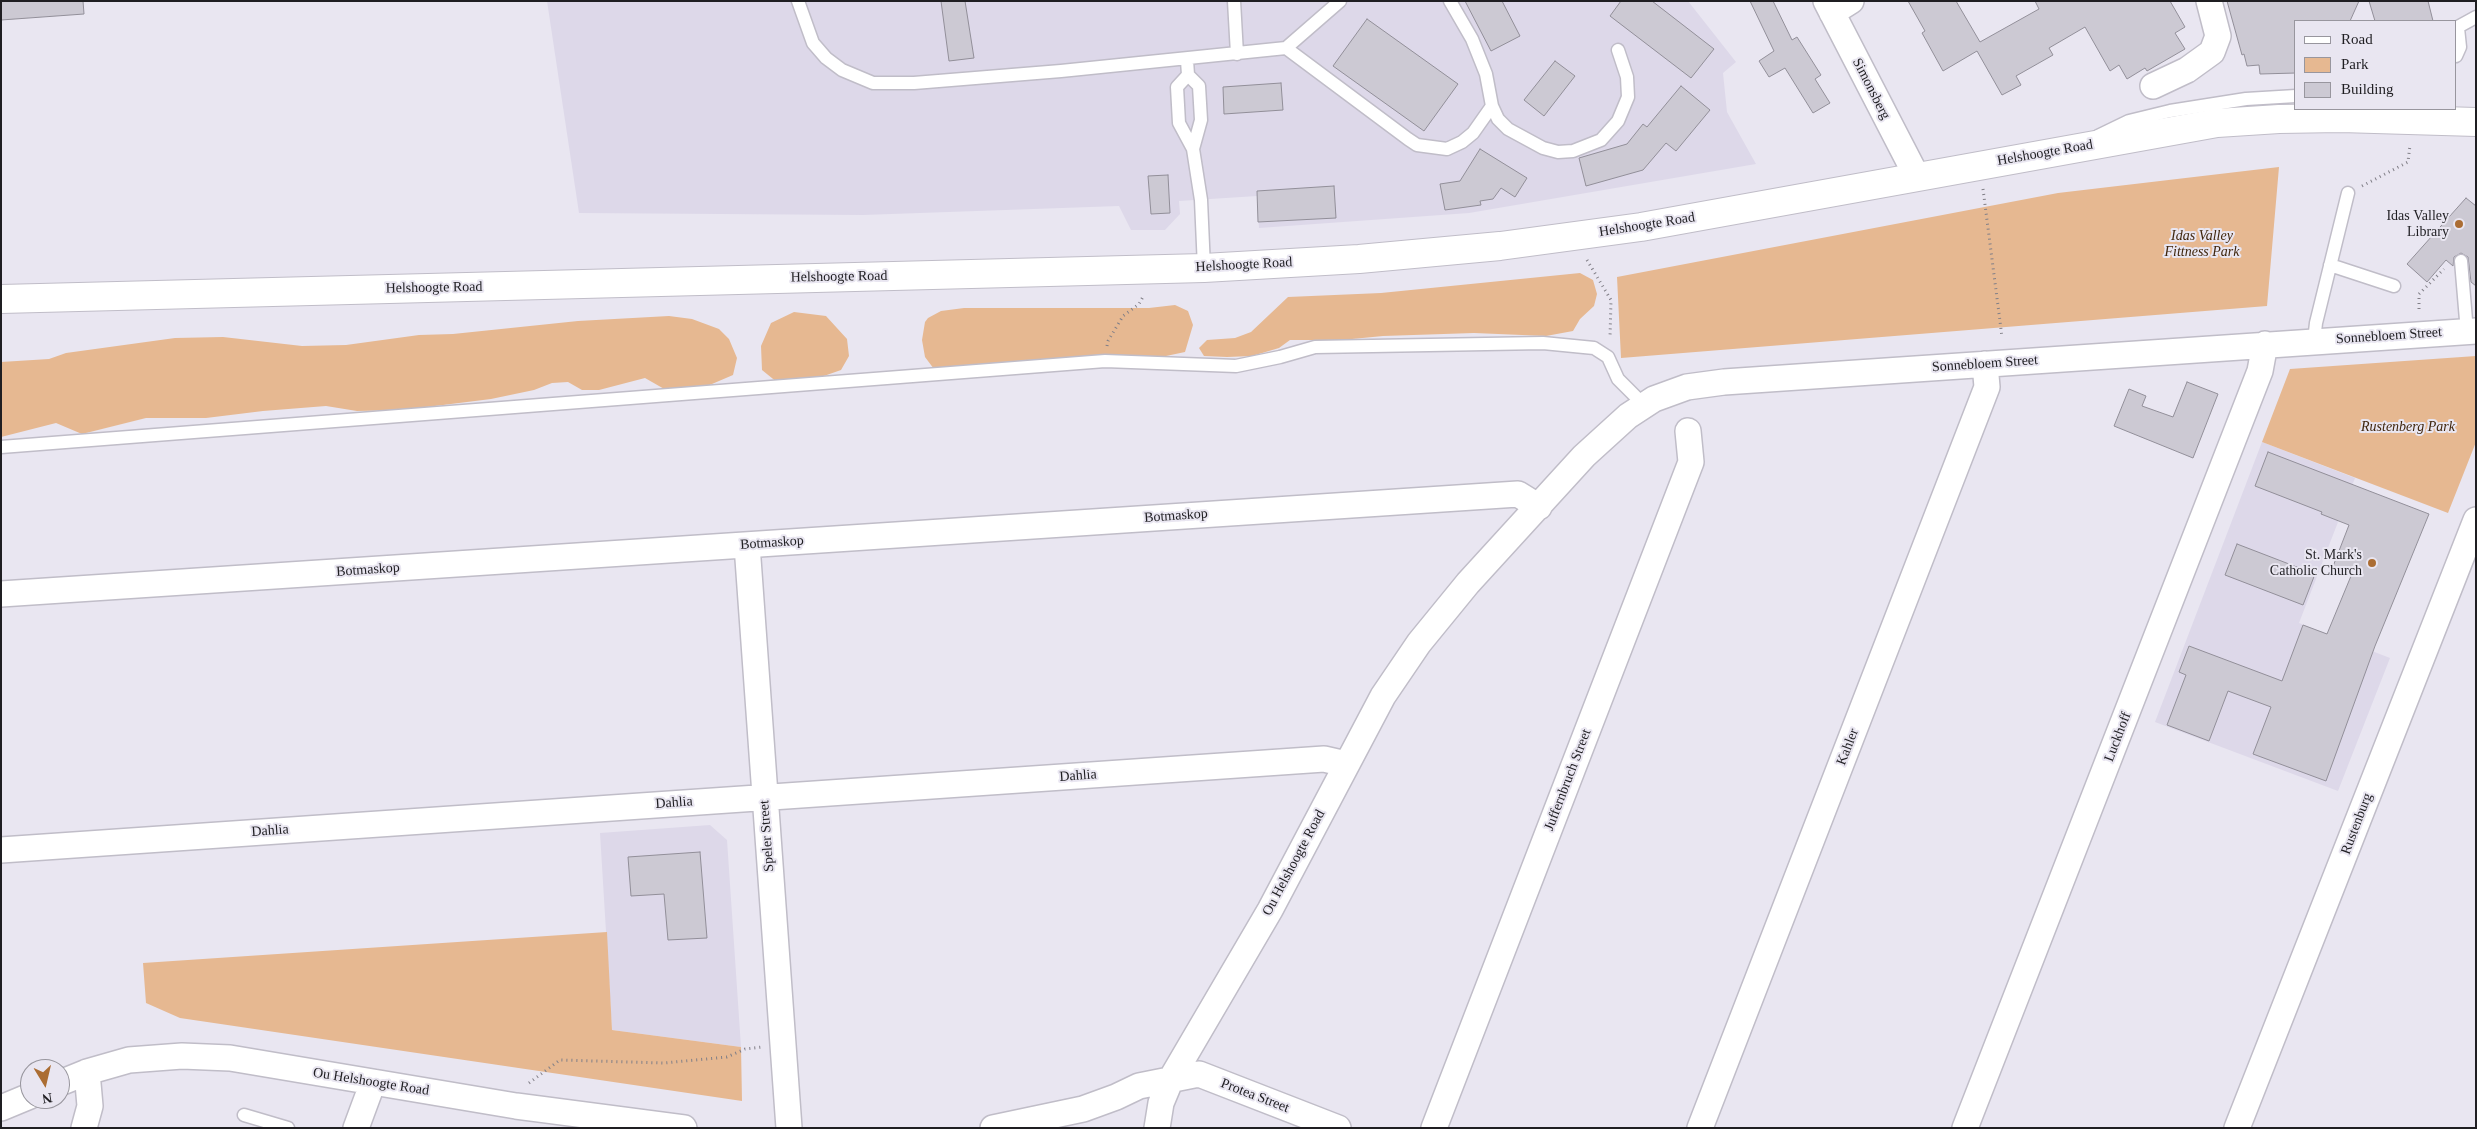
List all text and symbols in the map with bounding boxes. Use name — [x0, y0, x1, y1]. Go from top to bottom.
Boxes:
legend — [2294, 20, 2457, 110]
text: Road — [2341, 31, 2373, 47]
street label: Simonsberg — [1848, 55, 1894, 123]
text: Park — [2341, 56, 2369, 72]
text: Building — [2341, 81, 2394, 97]
street label: Helshoogte Road — [1996, 136, 2094, 170]
place label: Idas Valley Library — [2386, 208, 2449, 240]
street label: Helshoogte Road — [1598, 209, 1696, 241]
marker: Idas Valley Library — [2453, 218, 2465, 230]
park label: Idas Valley Fittness Park — [2164, 228, 2240, 260]
street label: Helshoogte Road — [1195, 254, 1293, 276]
street label: Helshoogte Road — [790, 268, 888, 286]
street label: Helshoogte Road — [385, 279, 483, 297]
street label: Sonnebloem Street — [2335, 324, 2443, 348]
street label: Sonnebloem Street — [1931, 352, 2039, 376]
park label: Rustenberg Park — [2361, 419, 2455, 435]
street label: Botmaskop — [1144, 505, 1208, 527]
street label: Botmaskop — [740, 532, 804, 554]
place label: St. Mark's Catholic Church — [2270, 547, 2362, 580]
marker: St. Mark's Catholic Church — [2366, 557, 2378, 569]
street label: Botmaskop — [336, 559, 400, 581]
street label: Luckhoff — [2101, 710, 2135, 764]
street label: Kahler — [1833, 726, 1863, 768]
street label: Juffernbruch Street — [1541, 727, 1595, 833]
street label: Dahlia — [1059, 766, 1097, 786]
street label: Rustenburg — [2338, 791, 2376, 857]
street label: Dahlia — [655, 793, 693, 813]
street label: Speler Street — [756, 800, 778, 872]
street label: Ou Helshoogte Road — [1259, 807, 1329, 919]
street label: Dahlia — [251, 821, 289, 841]
north arrow — [20, 1059, 70, 1109]
street label: Ou Helshoogte Road — [312, 1065, 430, 1099]
street label: Protea Street — [1218, 1075, 1292, 1117]
text: N — [41, 1090, 53, 1107]

